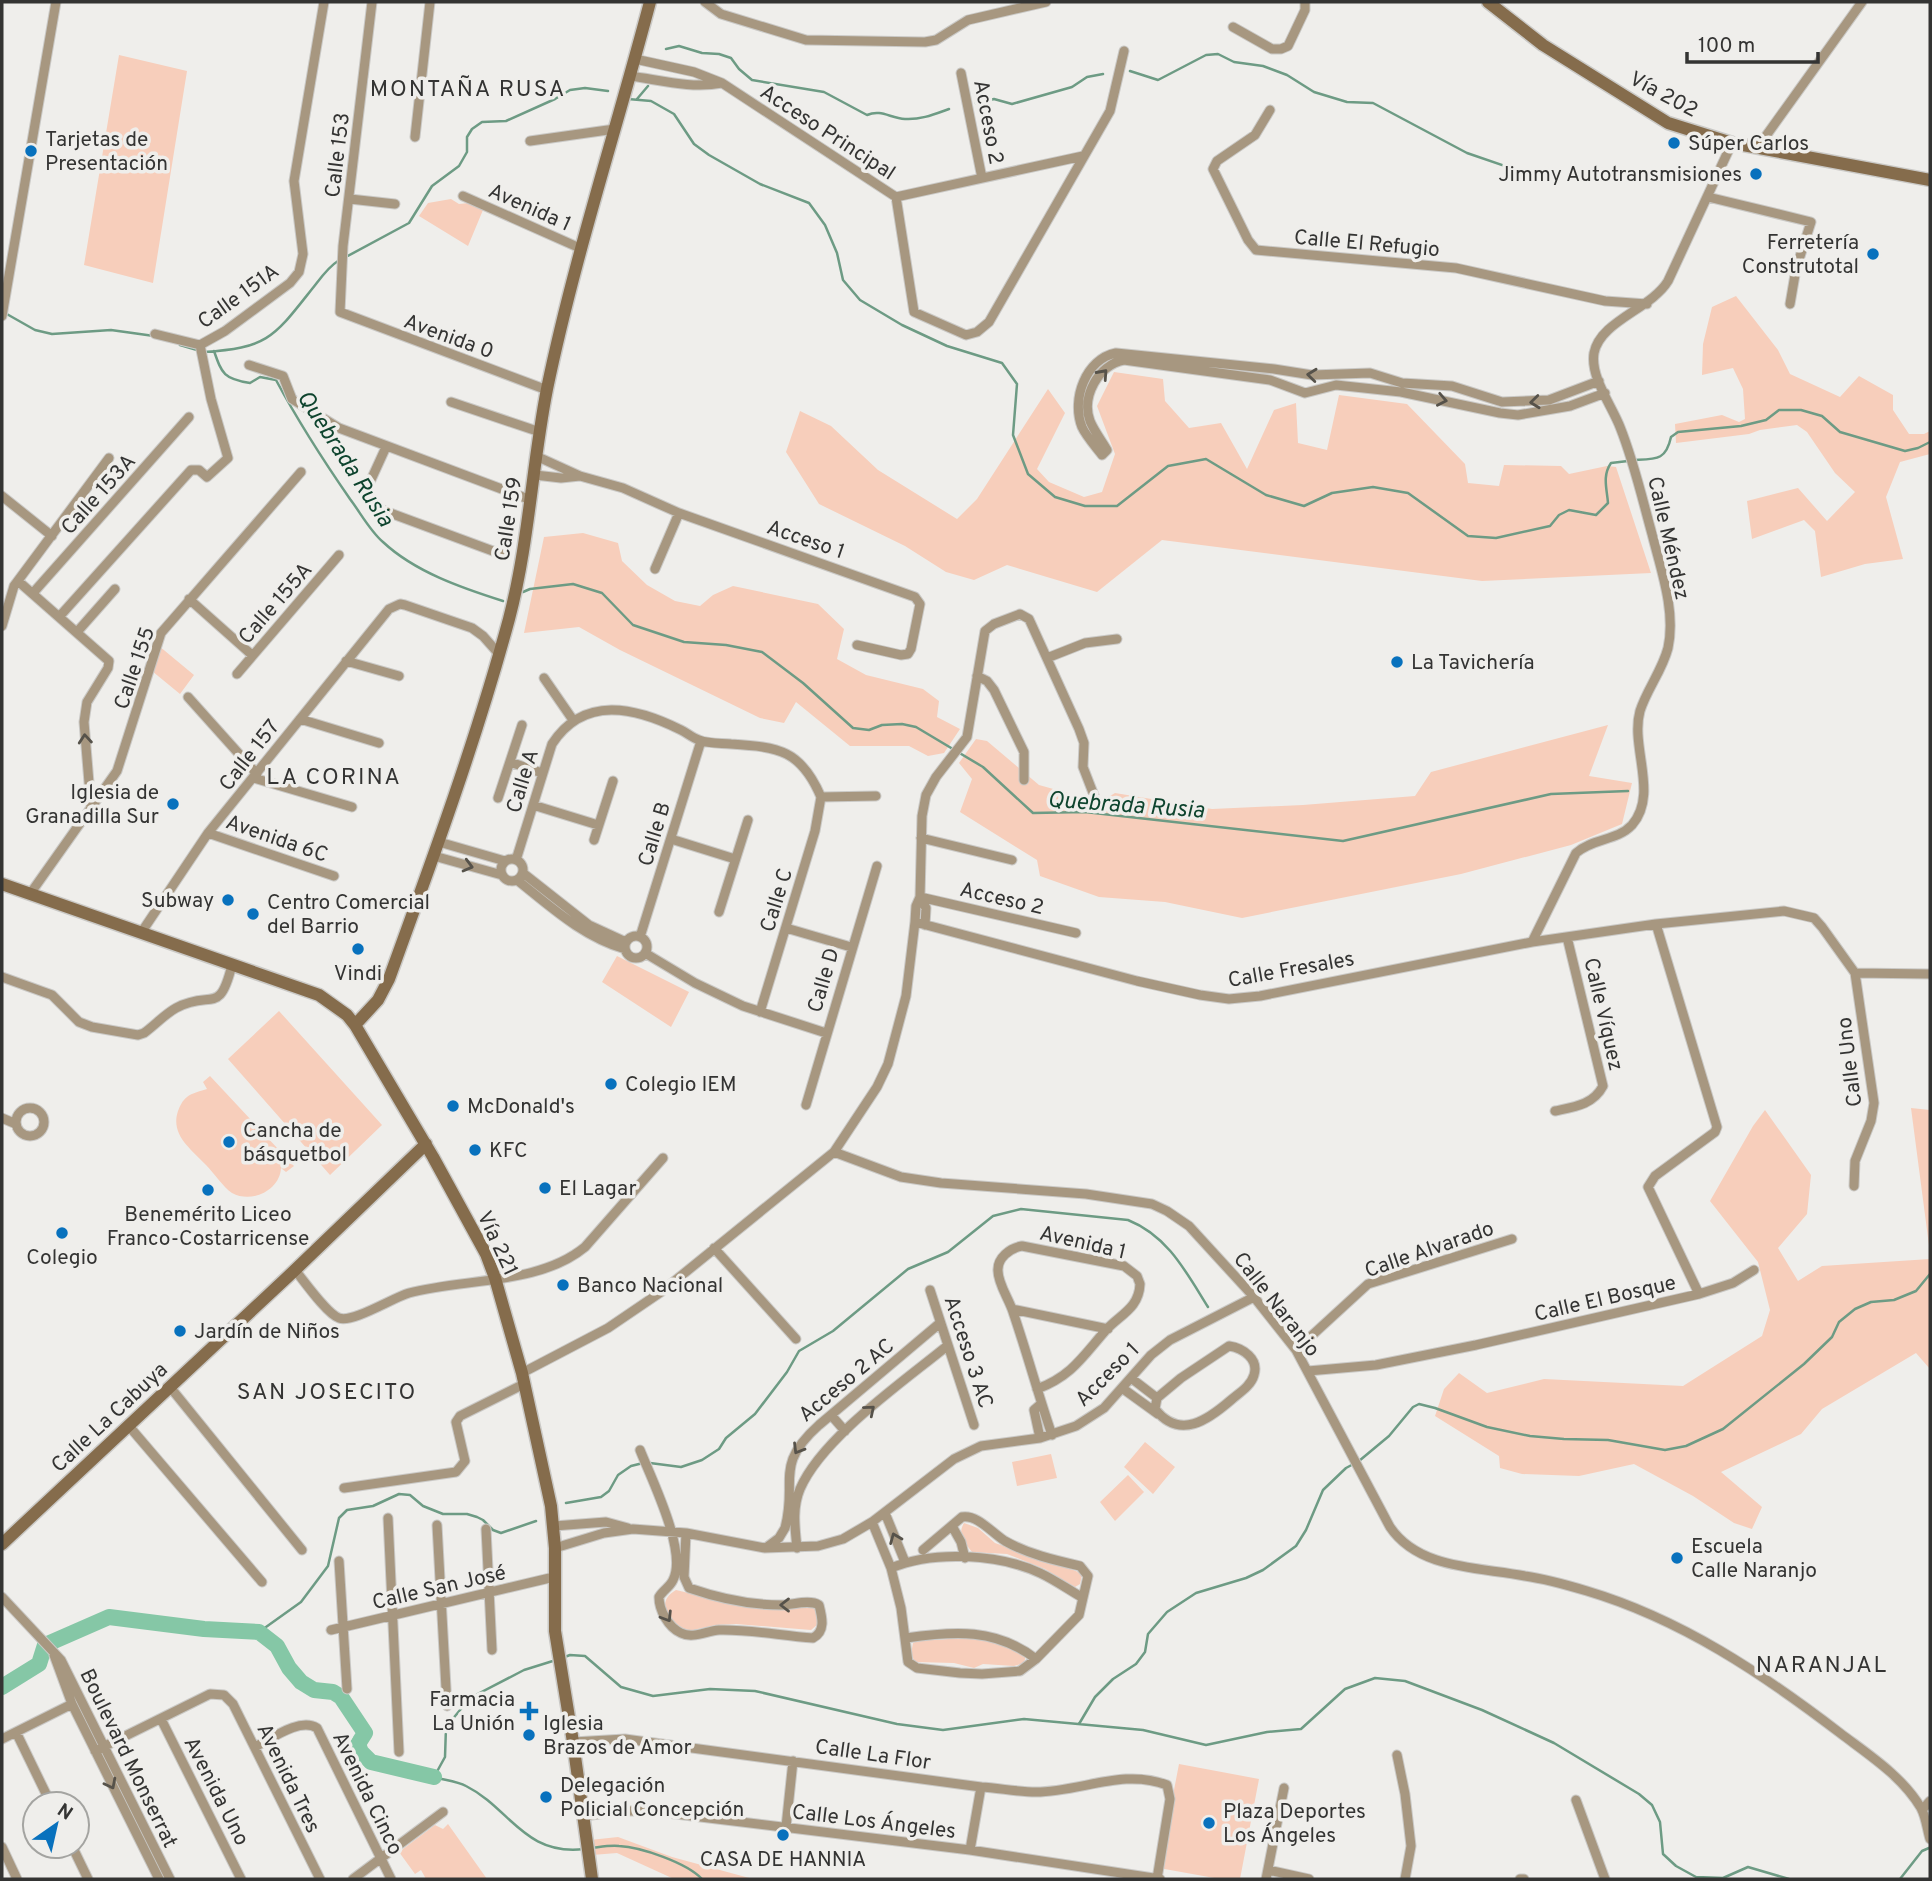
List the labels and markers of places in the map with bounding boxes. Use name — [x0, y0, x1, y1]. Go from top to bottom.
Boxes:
place label: Tarjetas de Presentación — [45, 127, 168, 178]
place label: Súper Carlos — [1688, 131, 1809, 158]
marker: Súper Carlos — [1666, 135, 1682, 151]
marker: Tarjetas de Presentación — [23, 143, 39, 159]
place label: Jimmy Autotransmisiones — [1498, 162, 1742, 189]
marker: Jimmy Autotransmisiones — [1748, 166, 1764, 182]
place label: Ferretería Construtotal — [1742, 230, 1859, 281]
marker: Ferretería Construtotal — [1865, 246, 1881, 262]
place label: La Tavichería — [1411, 650, 1535, 677]
marker: La Tavichería — [1389, 654, 1405, 670]
place label: Iglesia de Granadilla Sur — [25, 780, 159, 831]
marker: Iglesia de Granadilla Sur — [165, 796, 181, 812]
place label: Subway — [141, 888, 214, 915]
place label: Centro Comercial del Barrio — [267, 890, 430, 941]
marker: Subway — [220, 892, 236, 908]
marker: Centro Comercial del Barrio — [245, 906, 261, 922]
marker: Vindi — [350, 941, 366, 957]
place label: Vindi — [334, 961, 382, 988]
place label: Colegio IEM — [625, 1072, 737, 1099]
marker: Colegio IEM — [603, 1076, 619, 1092]
place label: McDonald's — [467, 1094, 575, 1121]
marker: McDonald's — [445, 1098, 461, 1114]
place label: Cancha de básquetbol — [243, 1118, 347, 1169]
marker: Cancha de básquetbol — [221, 1134, 237, 1150]
place label: KFC — [489, 1138, 528, 1165]
marker: KFC — [467, 1142, 483, 1158]
place label: El Lagar — [559, 1176, 637, 1203]
marker: El Lagar — [537, 1180, 553, 1196]
marker: Benemérito Liceo Franco-Costarricense — [200, 1182, 216, 1198]
place label: Benemérito Liceo Franco-Costarricense — [107, 1202, 309, 1253]
marker: Colegio — [54, 1225, 70, 1241]
place label: Colegio — [26, 1245, 98, 1272]
place label: Banco Nacional — [577, 1273, 723, 1300]
marker: Banco Nacional — [555, 1277, 571, 1293]
place label: Jardín de Niños — [194, 1319, 340, 1346]
marker: Jardín de Niños — [172, 1323, 188, 1339]
place label: Escuela Calle Naranjo — [1691, 1534, 1817, 1585]
marker: Escuela Calle Naranjo — [1669, 1550, 1685, 1566]
place label: Farmacia La Unión — [429, 1687, 515, 1738]
marker: Farmacia La Unión — [521, 1703, 537, 1719]
place label: Iglesia Brazos de Amor — [543, 1711, 692, 1762]
marker: Iglesia Brazos de Amor — [521, 1727, 537, 1743]
place label: Delegación Policial Concepción — [560, 1773, 744, 1824]
marker: Delegación Policial Concepción — [538, 1789, 554, 1805]
place label: Plaza Deportes Los Ángeles — [1223, 1799, 1366, 1850]
marker: Plaza Deportes Los Ángeles — [1201, 1815, 1217, 1831]
marker: CASA DE HANNIA — [775, 1827, 791, 1843]
place label: CASA DE HANNIA — [700, 1847, 866, 1874]

